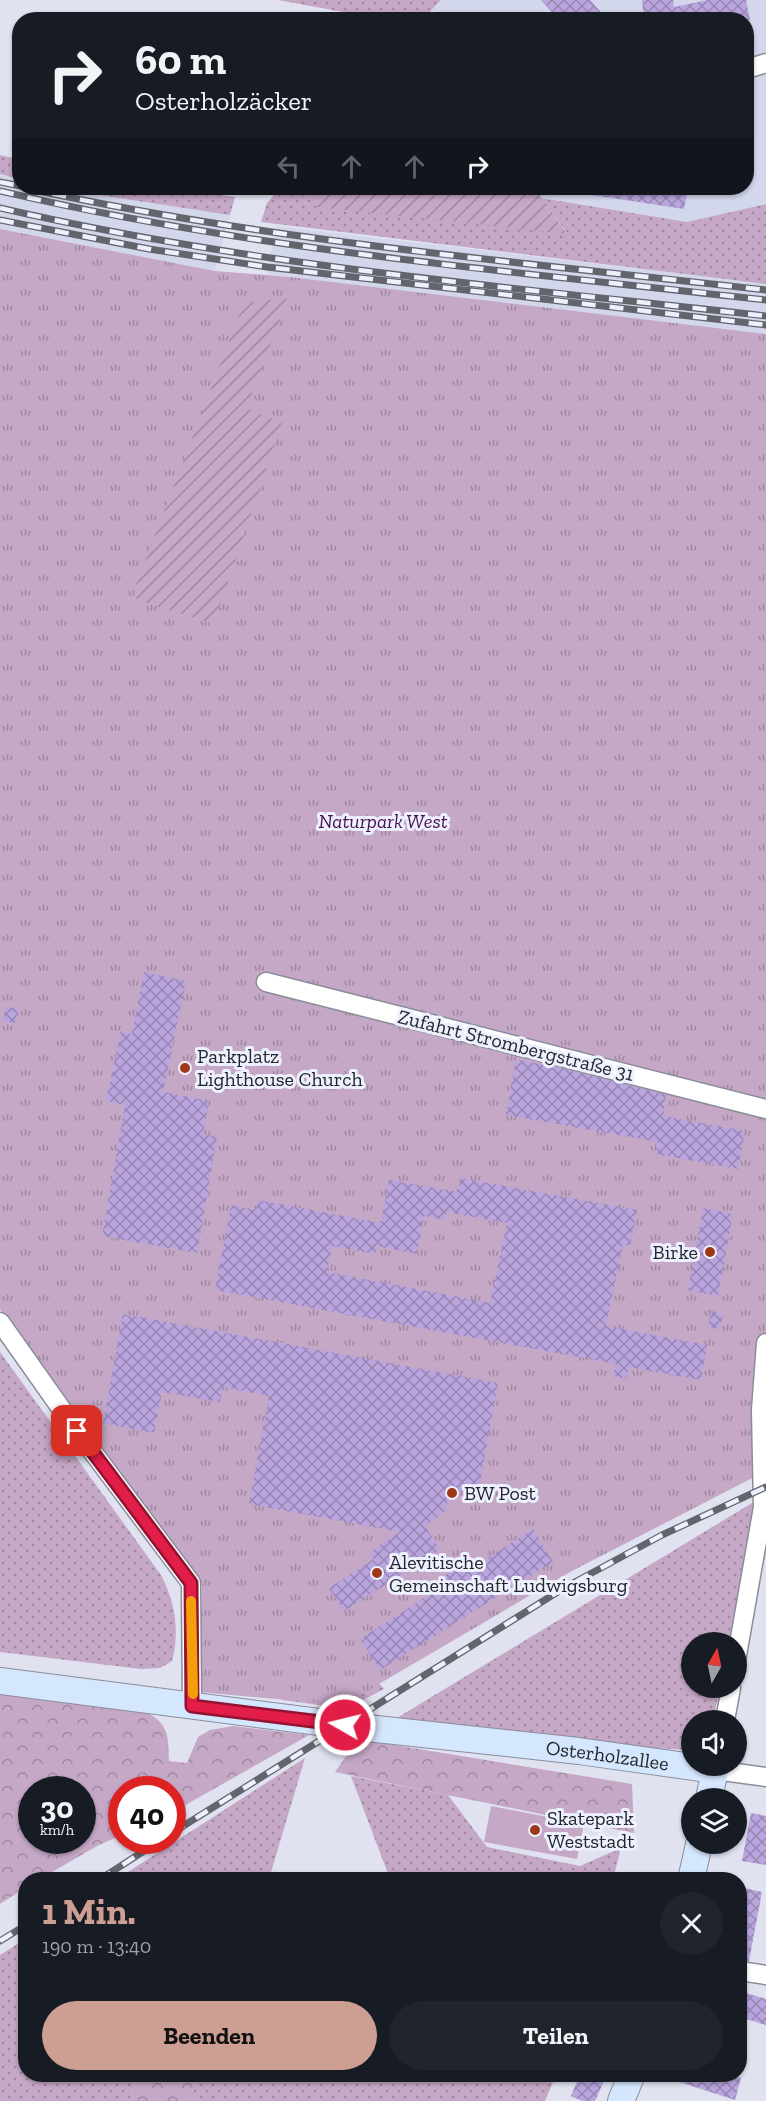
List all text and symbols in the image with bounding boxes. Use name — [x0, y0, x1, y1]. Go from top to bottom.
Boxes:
text: 60 m — [135, 34, 226, 85]
icon: right — [36, 36, 114, 114]
text: Osterholzäcker — [135, 85, 312, 117]
icon: left — [272, 150, 305, 183]
icon: ahead — [335, 150, 368, 183]
icon: ahead — [398, 150, 431, 183]
icon: right — [461, 150, 494, 183]
park label: Naturpark West — [318, 809, 448, 833]
street label: Zufahrt Strombergstraße 31 — [396, 1004, 637, 1086]
place label: Parkplatz Lighthouse Church — [197, 1044, 363, 1091]
marker: Parkplatz Lighthouse Church — [178, 1061, 192, 1075]
place label: Birke — [653, 1240, 698, 1264]
marker: Birke — [703, 1245, 717, 1259]
pin — [51, 1405, 102, 1456]
icon: arrive — [60, 1414, 93, 1447]
place label: BW Post — [464, 1481, 536, 1505]
marker: BW Post — [445, 1486, 459, 1500]
place label: Alevitische Gemeinschaft Ludwigsburg — [389, 1550, 628, 1597]
marker: Alevitische Gemeinschaft Ludwigsburg — [370, 1566, 384, 1580]
north arrow — [681, 1632, 747, 1698]
map controls — [681, 1632, 747, 1854]
position arrow — [313, 1693, 377, 1757]
button: sound — [681, 1710, 747, 1776]
street label: Osterholzallee — [545, 1735, 670, 1775]
speed limit sign: 40 — [108, 1776, 186, 1854]
button: layers — [681, 1788, 747, 1854]
text: 30 — [40, 1790, 74, 1826]
place label: Skatepark Weststadt — [547, 1806, 635, 1853]
text: km/h — [40, 1821, 74, 1839]
marker: Skatepark Weststadt — [528, 1823, 542, 1837]
text: 1 Min. — [42, 1890, 136, 1933]
button: close — [660, 1892, 723, 1955]
text: 190 m · 13:40 — [42, 1934, 151, 1958]
button: Beenden — [42, 2001, 377, 2070]
button: Teilen — [389, 2001, 723, 2070]

